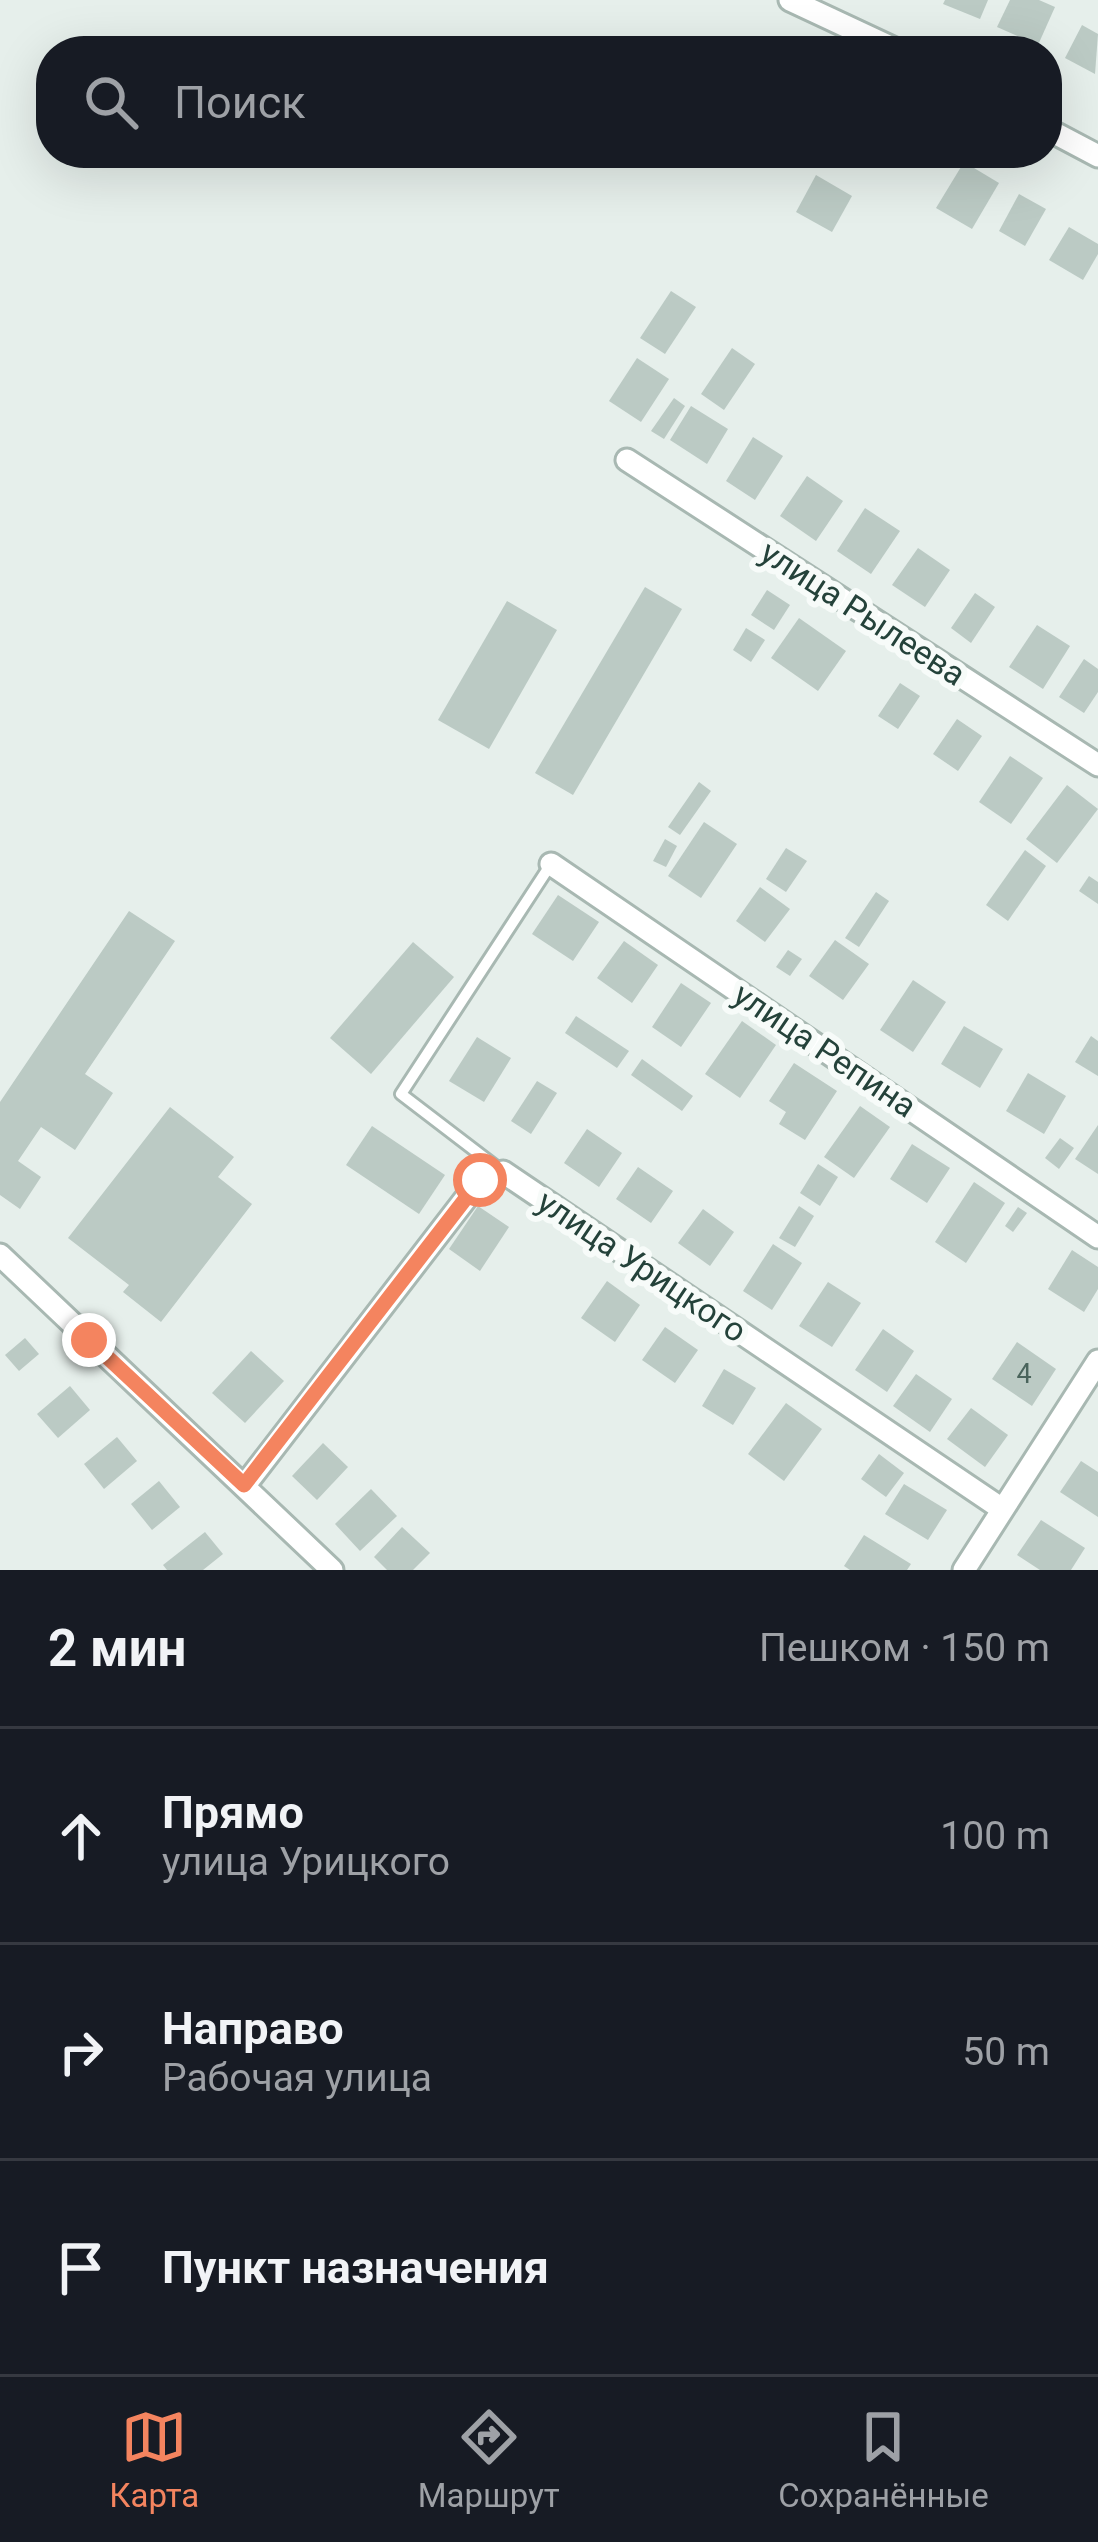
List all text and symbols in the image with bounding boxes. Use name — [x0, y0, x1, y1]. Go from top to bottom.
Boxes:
search box — [36, 36, 1062, 168]
icon: search — [78, 69, 144, 135]
text: Поиск — [174, 76, 306, 129]
street label: улица Рылеева — [753, 532, 973, 694]
street label: улица Репина — [726, 975, 924, 1125]
route start — [453, 1153, 507, 1207]
street label: улица Урицкого — [530, 1182, 754, 1350]
route end — [62, 1313, 116, 1367]
house number: 4 — [1016, 1358, 1032, 1390]
text: 2 мин — [48, 1619, 186, 1678]
text: Пешком · 150 m — [759, 1625, 1050, 1671]
text: Прямо — [162, 1786, 304, 1839]
icon: ahead — [48, 1803, 114, 1869]
text: 100 m — [940, 1813, 1050, 1859]
text: улица Урицкого — [162, 1839, 450, 1885]
text: Направо — [162, 2002, 344, 2055]
icon: right — [48, 2019, 114, 2085]
text: 50 m — [962, 2029, 1050, 2075]
text: Рабочая улица — [162, 2055, 432, 2101]
icon: arrive — [48, 2235, 114, 2301]
text: Пункт назначения — [162, 2241, 549, 2294]
tab: Карта — [109, 2404, 199, 2515]
tab: Маршрут — [418, 2404, 560, 2515]
tab: Сохранённые — [778, 2404, 989, 2515]

